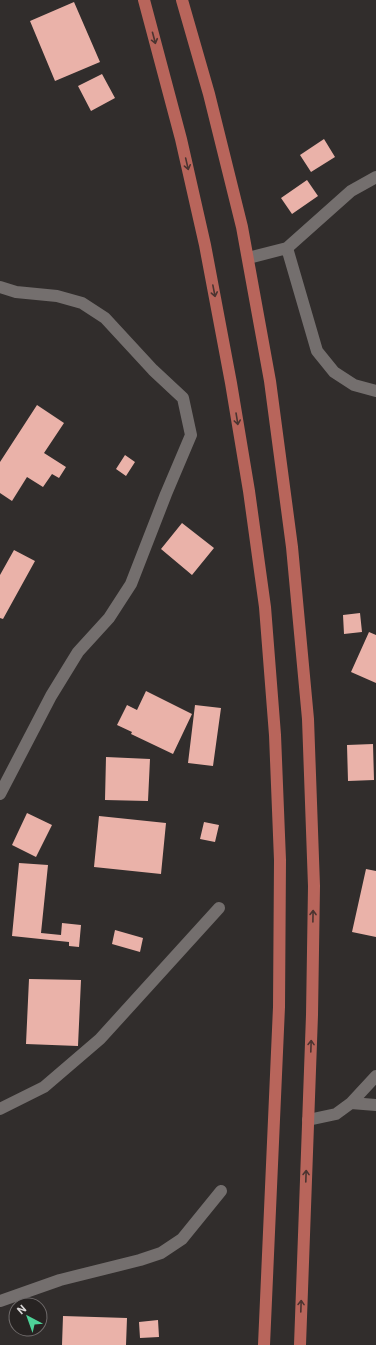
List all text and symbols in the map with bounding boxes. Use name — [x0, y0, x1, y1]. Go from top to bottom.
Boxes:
one-way arrow — [151, 31, 159, 44]
one-way arrow — [183, 157, 191, 170]
one-way arrow — [210, 284, 218, 297]
one-way arrow — [233, 412, 241, 425]
one-way arrow — [309, 910, 317, 923]
one-way arrow — [307, 1040, 315, 1053]
one-way arrow — [302, 1170, 310, 1183]
north arrow — [8, 1297, 48, 1337]
one-way arrow — [297, 1300, 305, 1313]
text: N — [15, 1302, 29, 1317]

